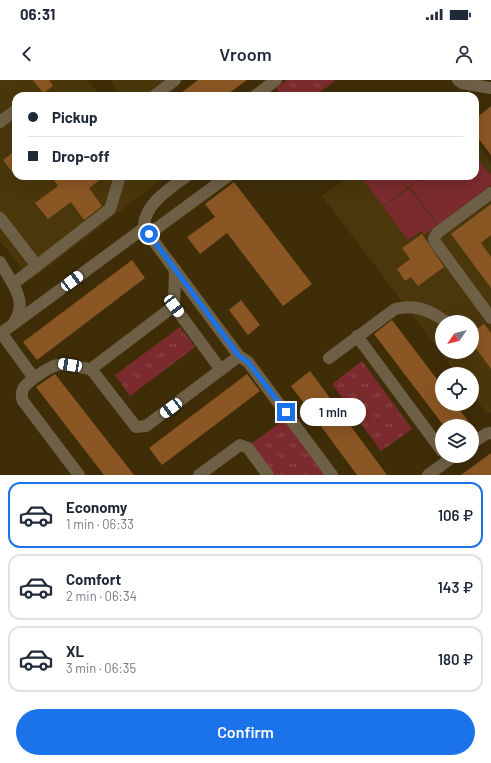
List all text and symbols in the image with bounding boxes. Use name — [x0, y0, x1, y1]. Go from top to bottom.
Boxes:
text: 06:31 — [20, 5, 55, 23]
icon: back — [16, 43, 38, 65]
text: Vroom — [219, 43, 272, 65]
icon: person — [453, 43, 475, 65]
text: Pickup — [52, 108, 98, 126]
text: Drop-off — [52, 147, 110, 165]
route start — [140, 225, 158, 243]
car — [59, 269, 85, 293]
car — [162, 293, 186, 319]
north arrow — [435, 315, 479, 359]
map controls — [435, 315, 479, 463]
car — [57, 357, 83, 373]
button: locate — [435, 367, 479, 411]
car — [158, 396, 184, 420]
callout: 1 min — [300, 398, 366, 426]
route end — [277, 403, 295, 421]
text: 1 min — [319, 404, 347, 420]
button: layers — [435, 419, 479, 463]
icon: car — [18, 497, 54, 533]
text: Economy — [66, 498, 127, 516]
text: 106 ₽ — [438, 506, 473, 524]
text: 1 min · 06:33 — [66, 516, 134, 532]
icon: car — [18, 569, 54, 605]
text: Comfort — [66, 570, 121, 588]
text: 143 ₽ — [437, 578, 473, 596]
text: 2 min · 06:34 — [66, 588, 137, 604]
icon: car — [18, 641, 54, 677]
text: XL — [66, 642, 84, 660]
text: 180 ₽ — [438, 650, 473, 668]
text: 3 min · 06:35 — [66, 660, 136, 676]
button: Confirm — [16, 709, 475, 755]

